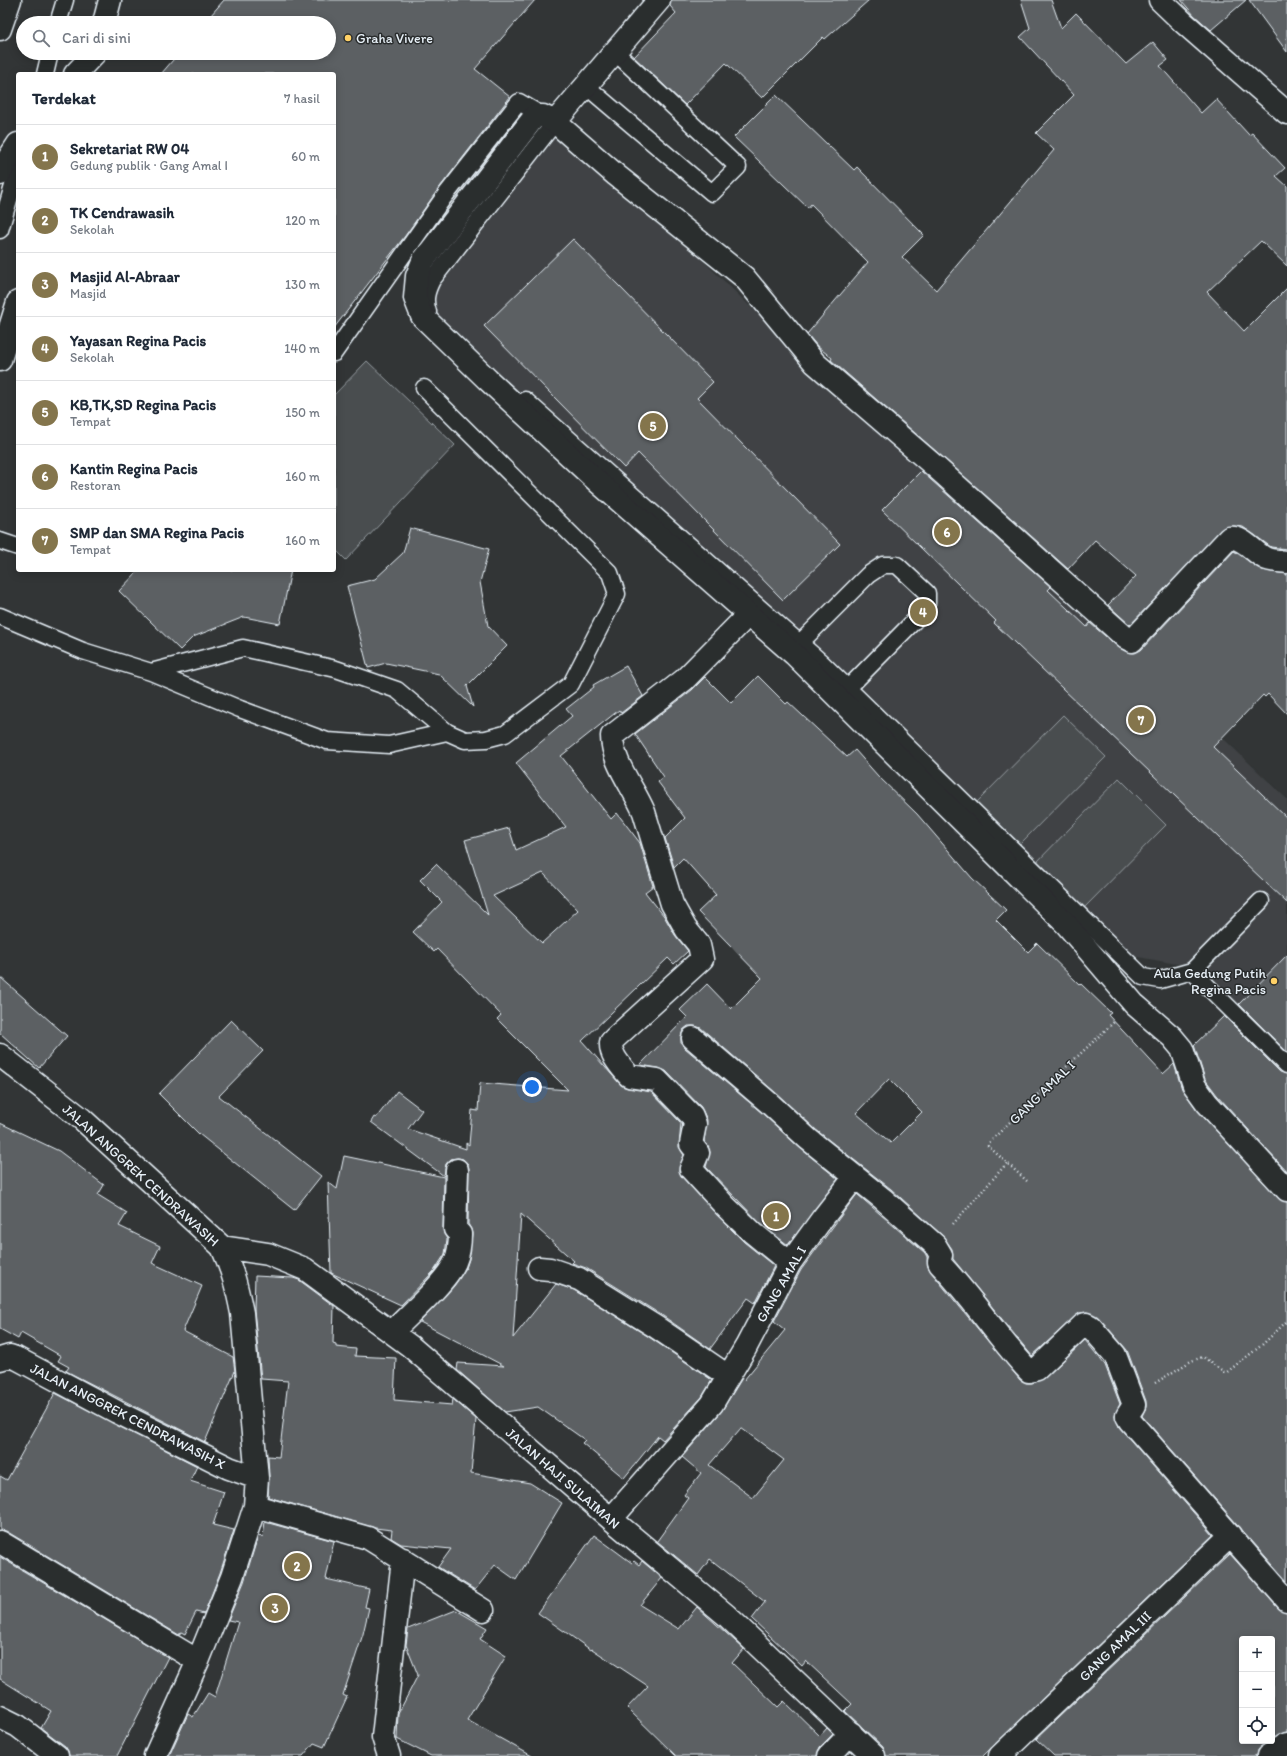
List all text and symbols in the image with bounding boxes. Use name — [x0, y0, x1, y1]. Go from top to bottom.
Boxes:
search box — [16, 16, 336, 60]
icon: search — [30, 27, 52, 49]
text: Cari di sini — [62, 29, 131, 47]
place label: Graha Vivere — [356, 30, 433, 47]
marker: Graha Vivere — [343, 33, 353, 43]
text: Terdekat — [32, 88, 96, 108]
text: 7 hasil — [284, 91, 320, 106]
text: Sekretariat RW 04 — [70, 140, 189, 158]
text: 1 — [42, 149, 48, 164]
text: 60 m — [291, 149, 320, 164]
text: Gedung publik · Gang Amal I — [70, 158, 228, 173]
text: TK Cendrawasih — [70, 204, 174, 222]
text: 2 — [42, 213, 48, 228]
text: 120 m — [285, 213, 320, 228]
text: Sekolah — [70, 222, 114, 237]
text: Masjid Al-Abraar — [70, 268, 180, 286]
text: 3 — [41, 277, 49, 292]
text: 130 m — [285, 277, 320, 292]
text: Masjid — [70, 286, 106, 301]
text: Yayasan Regina Pacis — [70, 332, 206, 350]
text: 4 — [41, 341, 49, 356]
text: 140 m — [284, 341, 320, 356]
text: Sekolah — [70, 350, 114, 365]
text: KB,TK,SD Regina Pacis — [70, 396, 216, 414]
text: 5 — [42, 405, 48, 420]
text: 150 m — [285, 405, 320, 420]
pin: 5 — [640, 411, 666, 441]
text: Tempat — [70, 414, 111, 429]
text: Kantin Regina Pacis — [70, 460, 198, 478]
text: 6 — [42, 469, 48, 484]
text: 160 m — [285, 469, 320, 484]
text: Restoran — [70, 478, 120, 493]
pin: 6 — [934, 517, 960, 547]
text: SMP dan SMA Regina Pacis — [70, 524, 244, 542]
text: 7 — [42, 533, 48, 548]
text: 160 m — [285, 533, 320, 548]
text: Tempat — [70, 542, 111, 557]
pin: 4 — [910, 597, 936, 627]
pin: 7 — [1128, 705, 1154, 735]
place label: Aula Gedung Putih Regina Pacis — [1154, 965, 1267, 998]
marker: Aula Gedung Putih Regina Pacis — [1269, 976, 1279, 986]
street label: GANG AMAL I — [1006, 1057, 1079, 1128]
your location — [522, 1077, 542, 1097]
street label: JALAN ANGGREK CENDRAWASIH — [59, 1101, 222, 1250]
pin: 1 — [763, 1201, 789, 1231]
street label: GANG AMAL I — [753, 1243, 810, 1325]
street label: JALAN ANGGREK CENDRAWASIH X — [27, 1360, 228, 1473]
street label: JALAN HAJI SULAIMAN — [502, 1424, 623, 1533]
pin: 2 — [284, 1551, 310, 1581]
pin: 3 — [262, 1593, 288, 1623]
street label: GANG AMAL III — [1076, 1608, 1155, 1685]
map controls — [1239, 1636, 1275, 1744]
button: + — [1239, 1636, 1275, 1672]
button: − — [1239, 1672, 1275, 1708]
button: locate — [1239, 1708, 1275, 1744]

